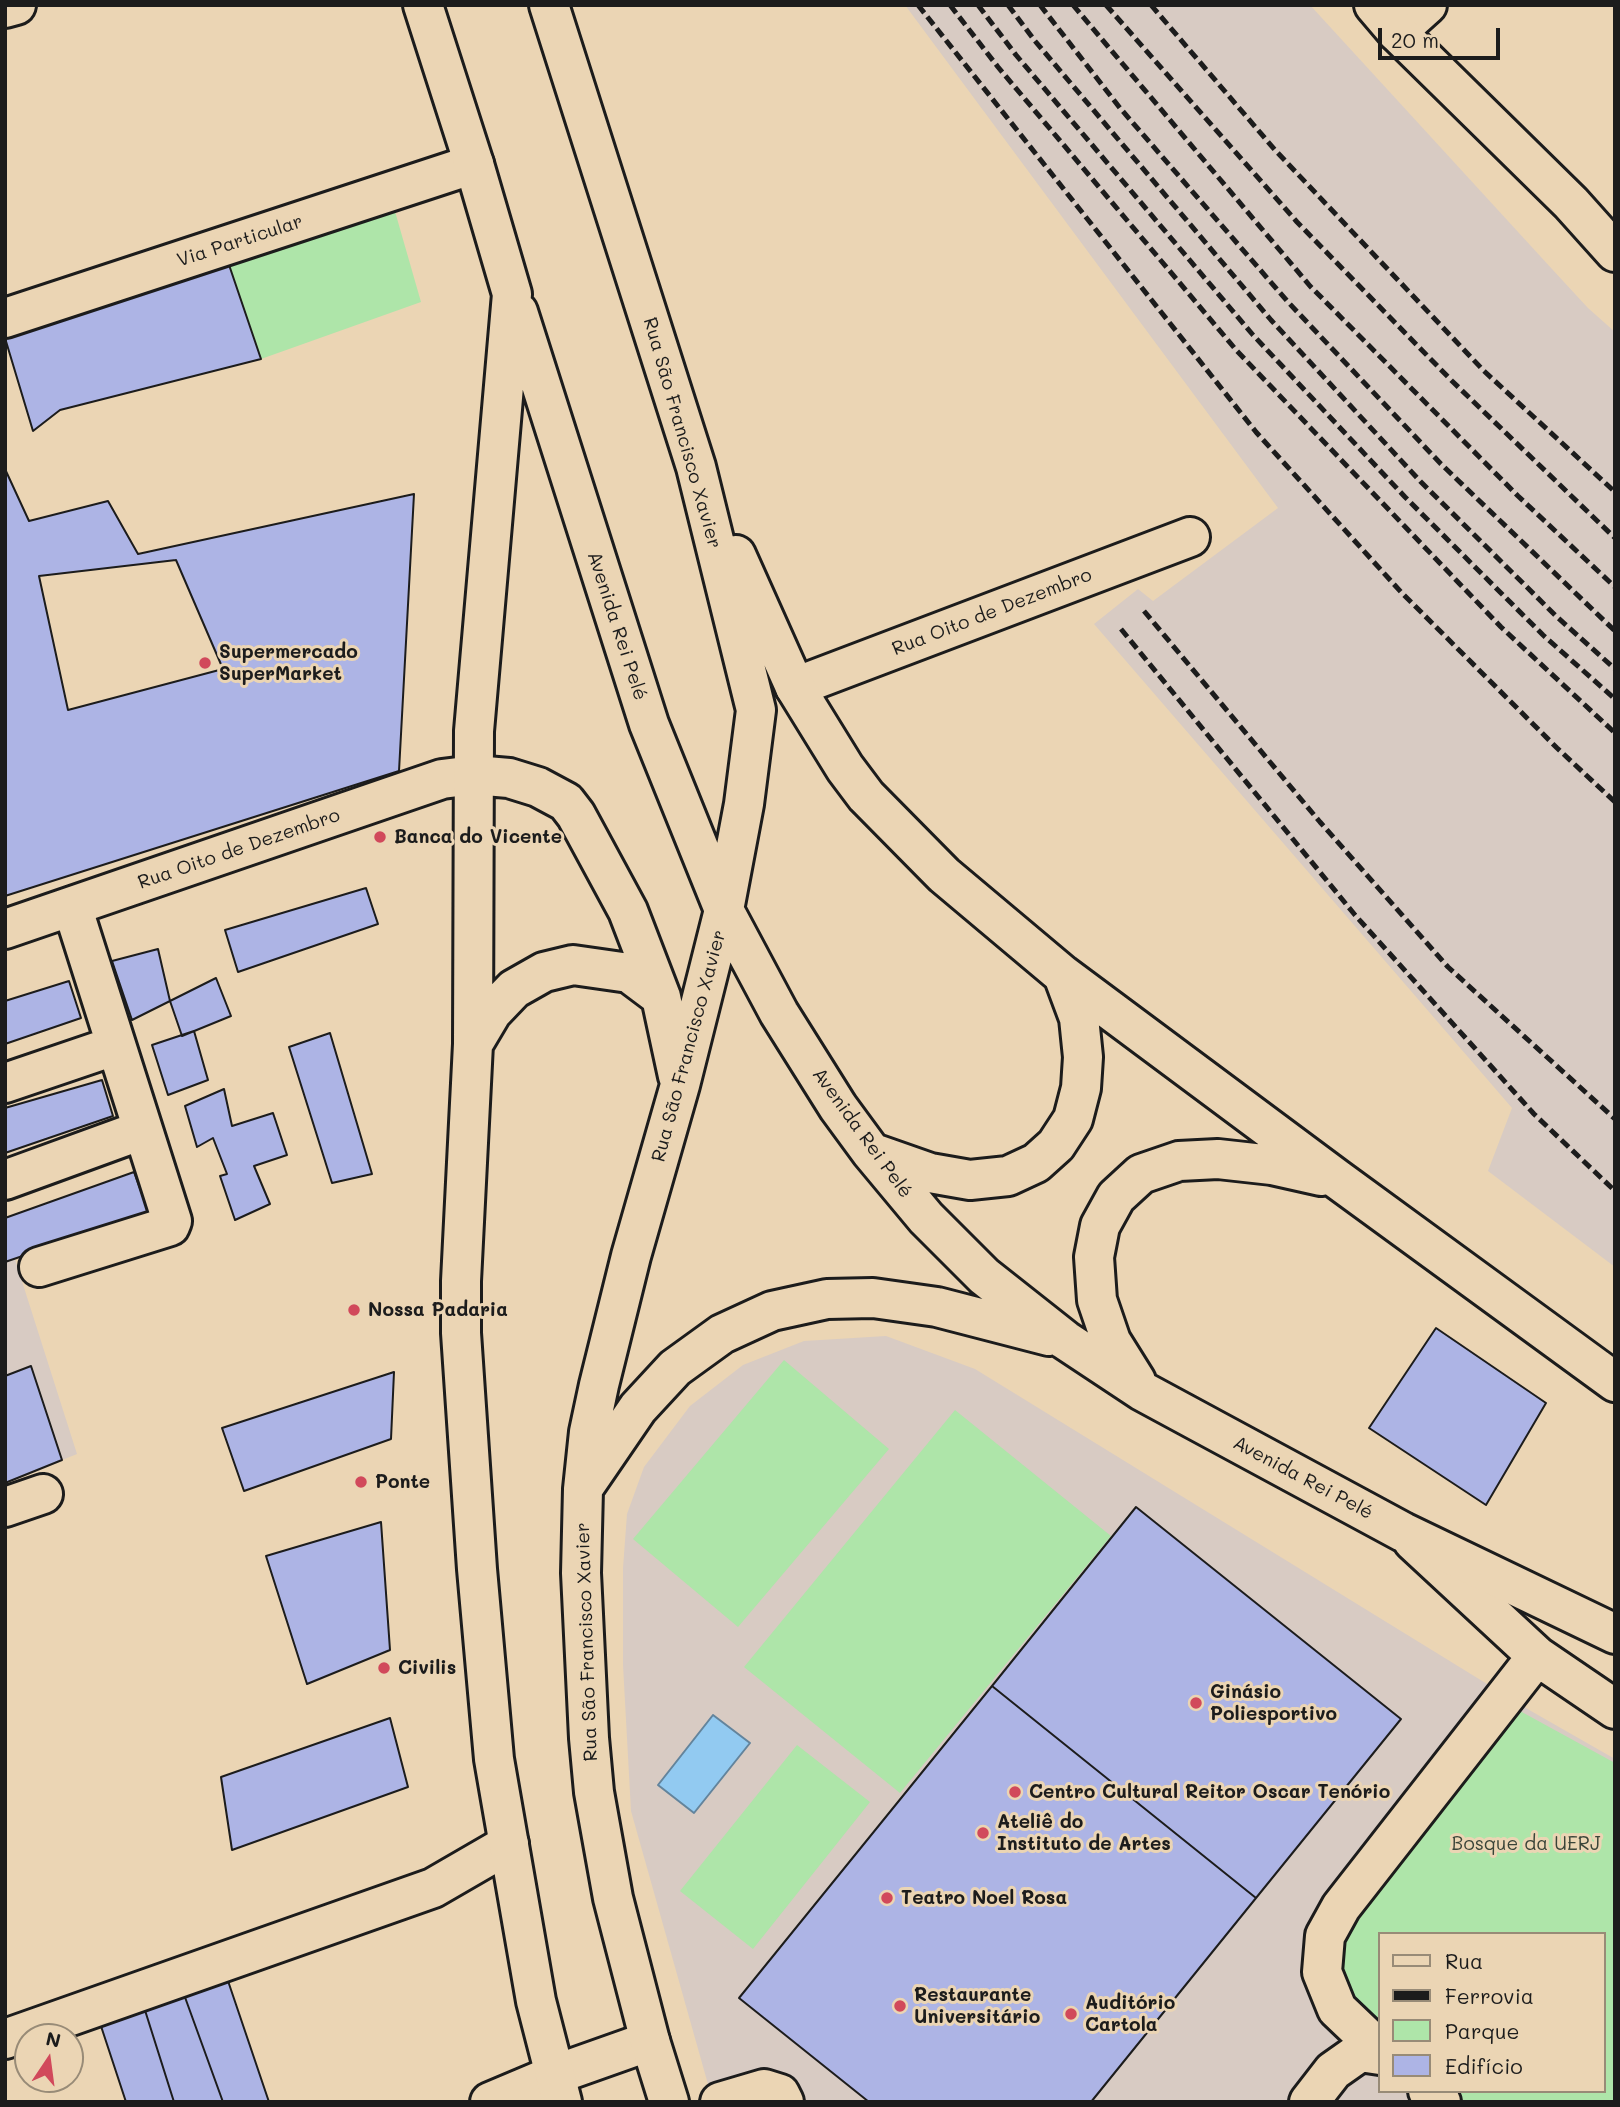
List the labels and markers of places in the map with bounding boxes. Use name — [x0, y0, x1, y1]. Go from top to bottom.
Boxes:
place label: Supermercado SuperMarket — [219, 641, 358, 685]
marker: Supermercado SuperMarket — [197, 655, 213, 671]
place label: Banca do Vicente — [394, 826, 562, 848]
marker: Banca do Vicente — [372, 829, 388, 845]
place label: Nossa Padaria — [368, 1299, 508, 1321]
marker: Nossa Padaria — [346, 1302, 362, 1318]
place label: Ponte — [375, 1471, 430, 1493]
marker: Ponte — [353, 1474, 369, 1490]
place label: Civilis — [398, 1657, 456, 1679]
marker: Civilis — [376, 1660, 392, 1676]
place label: Ginásio Poliesportivo — [1210, 1681, 1337, 1725]
marker: Ginásio Poliesportivo — [1188, 1695, 1204, 1711]
place label: Centro Cultural Reitor Oscar Tenório — [1029, 1781, 1390, 1803]
marker: Centro Cultural Reitor Oscar Tenório — [1007, 1784, 1023, 1800]
place label: Ateliê do Instituto de Artes — [997, 1811, 1171, 1855]
marker: Ateliê do Instituto de Artes — [975, 1825, 991, 1841]
place label: Teatro Noel Rosa — [901, 1887, 1067, 1909]
marker: Teatro Noel Rosa — [879, 1890, 895, 1906]
place label: Restaurante Universitário — [914, 1984, 1040, 2028]
place label: Auditório Cartola — [1085, 1992, 1175, 2036]
marker: Restaurante Universitário — [892, 1998, 908, 2014]
marker: Auditório Cartola — [1063, 2006, 1079, 2022]

